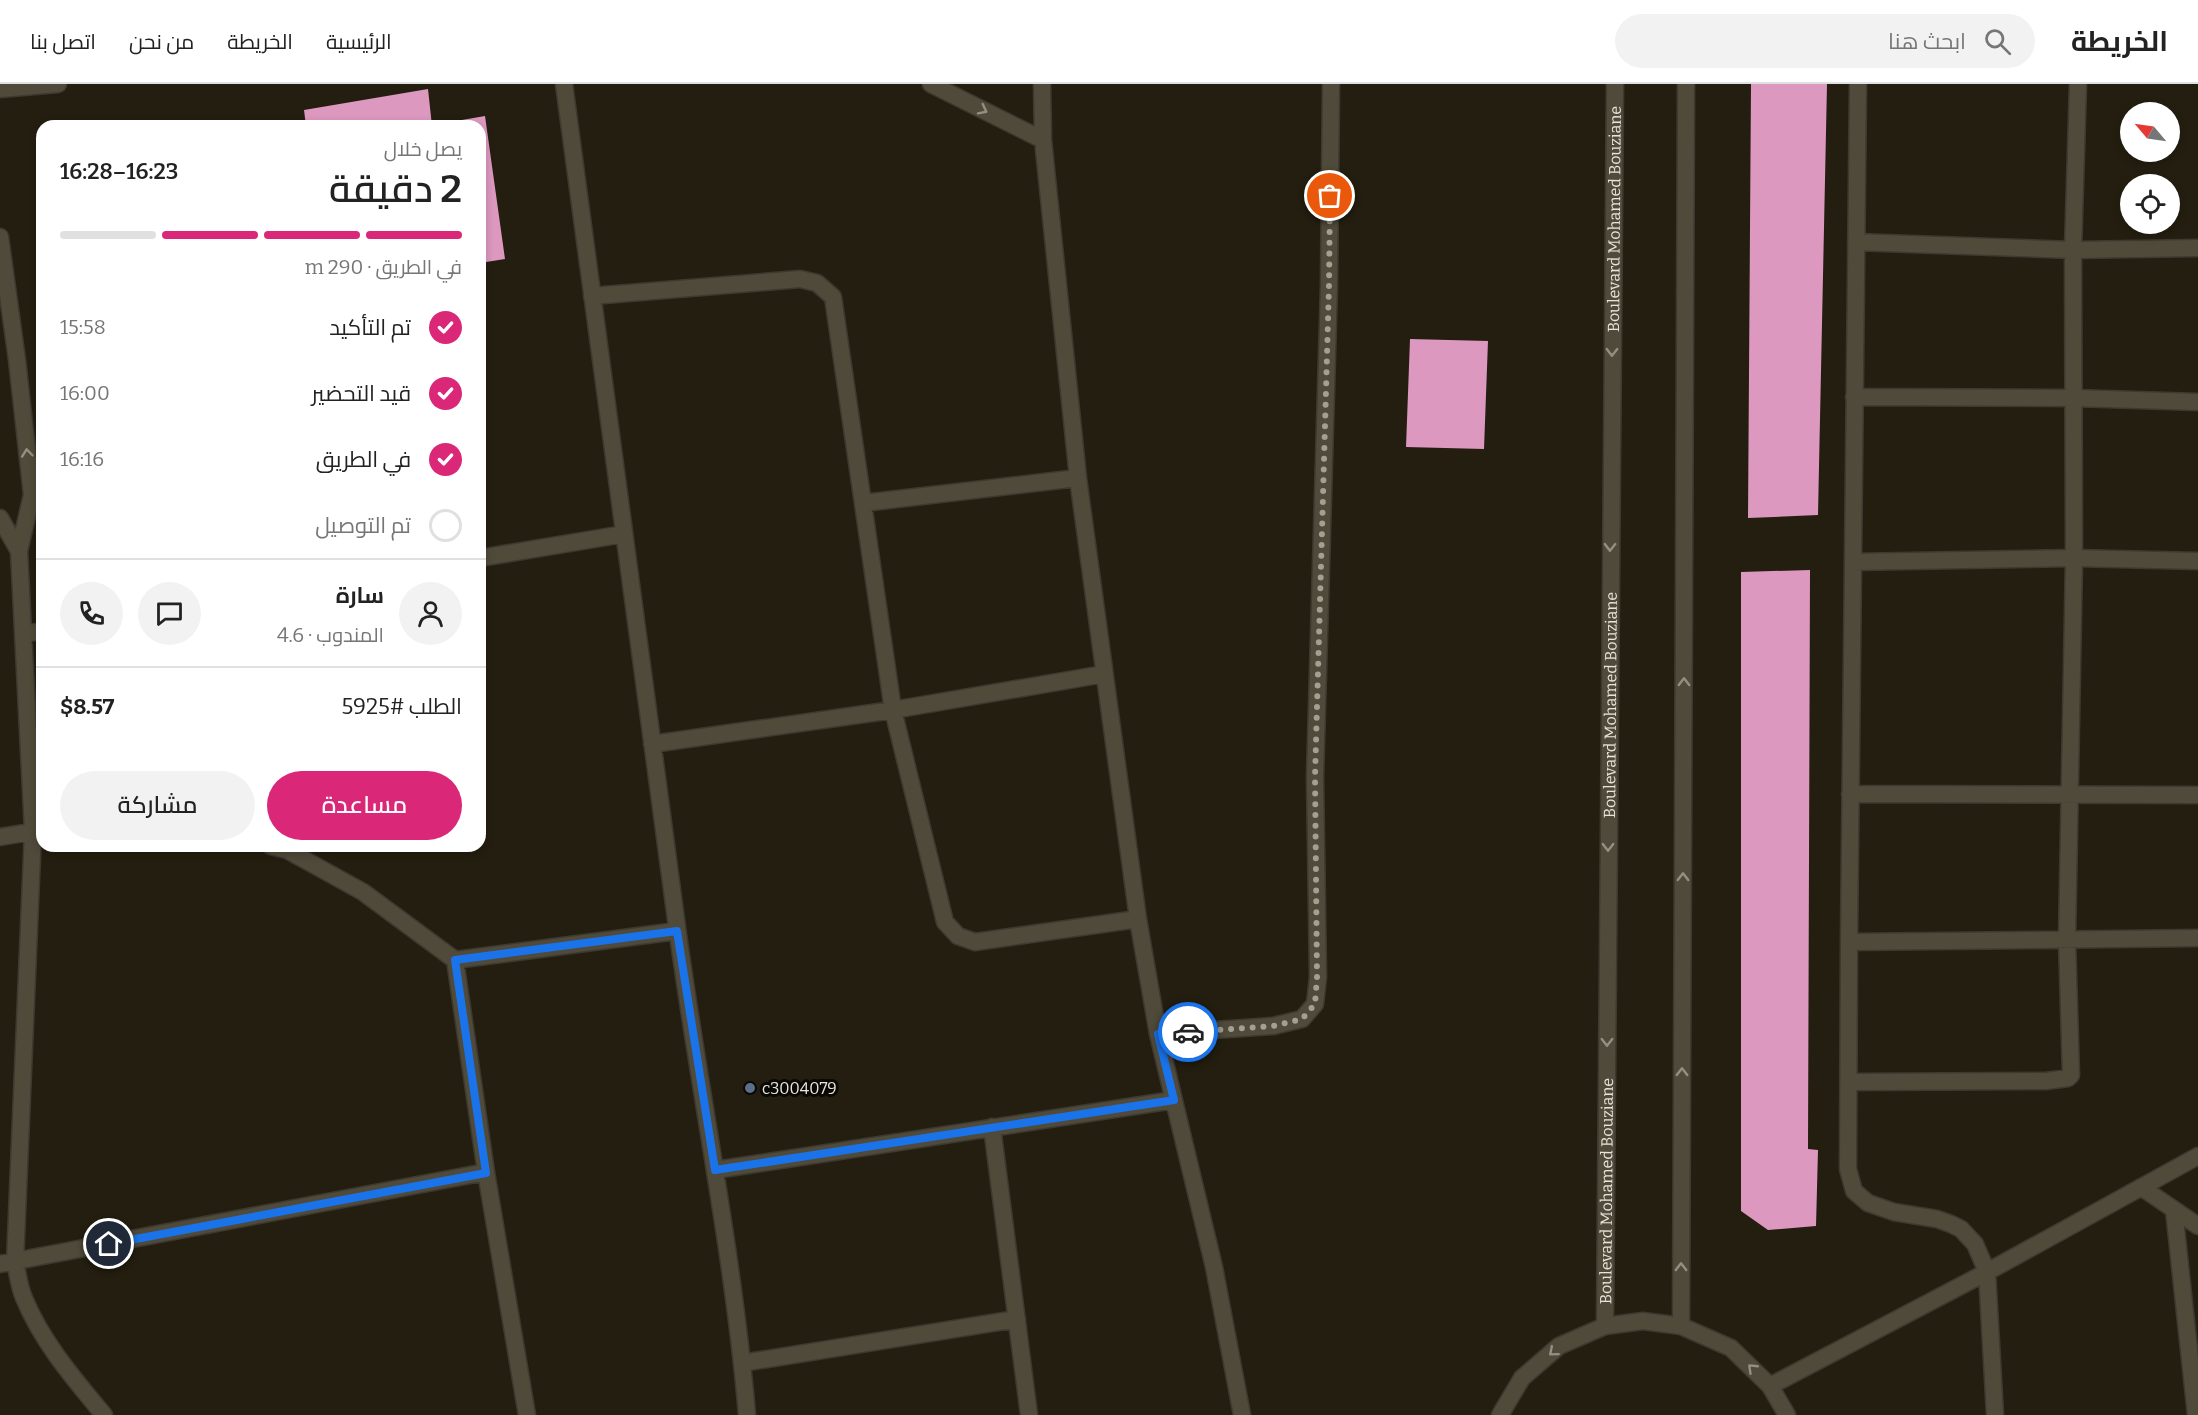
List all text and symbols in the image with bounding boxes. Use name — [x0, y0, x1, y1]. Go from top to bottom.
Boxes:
search box — [1615, 14, 2035, 68]
icon: search — [1981, 25, 2014, 58]
text: الخريطة — [2071, 25, 2168, 58]
text: ابحث هنا — [1888, 28, 1966, 55]
text: اتصل بنا — [30, 29, 96, 55]
text: من نحن — [129, 29, 194, 55]
text: الخريطة — [227, 29, 293, 55]
text: الرئيسية — [326, 29, 392, 55]
north arrow — [2120, 102, 2180, 162]
map controls — [2120, 102, 2180, 234]
one-way arrow — [977, 103, 988, 114]
street label: Boulevard Mohamed Bouziane — [1604, 106, 1625, 332]
text: يصل خلال — [384, 137, 462, 161]
text: 16:23–16:28 — [60, 158, 178, 185]
text: 2 دقيقة — [329, 166, 462, 212]
pin — [1304, 170, 1355, 221]
button: locate — [2120, 174, 2180, 234]
icon: bag — [1313, 179, 1346, 212]
text: في الطريق · 290 m — [305, 255, 462, 279]
icon: check — [429, 311, 462, 344]
text: تم التأكيد — [329, 314, 411, 341]
text: 15:58 — [60, 315, 106, 339]
one-way arrow — [1606, 348, 1618, 357]
icon: check — [429, 377, 462, 410]
text: قيد التحضير — [311, 380, 411, 407]
text: 16:00 — [60, 381, 110, 405]
icon: check — [429, 443, 462, 476]
text: في الطريق — [316, 446, 411, 473]
text: 16:16 — [60, 447, 104, 471]
one-way arrow — [21, 448, 34, 457]
text: تم التوصيل — [315, 512, 411, 539]
one-way arrow — [1604, 543, 1616, 552]
button: phone — [60, 582, 123, 645]
button: chat — [138, 582, 201, 645]
text: سارة — [336, 582, 384, 609]
button: person — [399, 582, 462, 645]
street label: Boulevard Mohamed Bouziane — [1600, 592, 1621, 818]
text: المندوب · 4.6 — [277, 623, 384, 647]
one-way arrow — [1678, 678, 1690, 687]
text: $8.57 — [60, 693, 114, 720]
text: الطلب #5925 — [342, 693, 462, 720]
button: مشاركة — [60, 771, 255, 840]
button: مساعدة — [267, 771, 462, 840]
one-way arrow — [1602, 843, 1614, 852]
one-way arrow — [1677, 873, 1689, 882]
courier — [1158, 1002, 1218, 1062]
icon: car — [1172, 1016, 1205, 1049]
one-way arrow — [1601, 1038, 1613, 1047]
one-way arrow — [1676, 1068, 1688, 1077]
street label: Boulevard Mohamed Bouziane — [1596, 1078, 1617, 1304]
place label: c3004079 — [762, 1079, 837, 1098]
marker: c3004079 — [743, 1081, 757, 1095]
pin — [83, 1218, 134, 1269]
icon: home — [92, 1227, 125, 1260]
one-way arrow — [1675, 1263, 1687, 1272]
one-way arrow — [1549, 1345, 1560, 1356]
one-way arrow — [1749, 1365, 1760, 1376]

